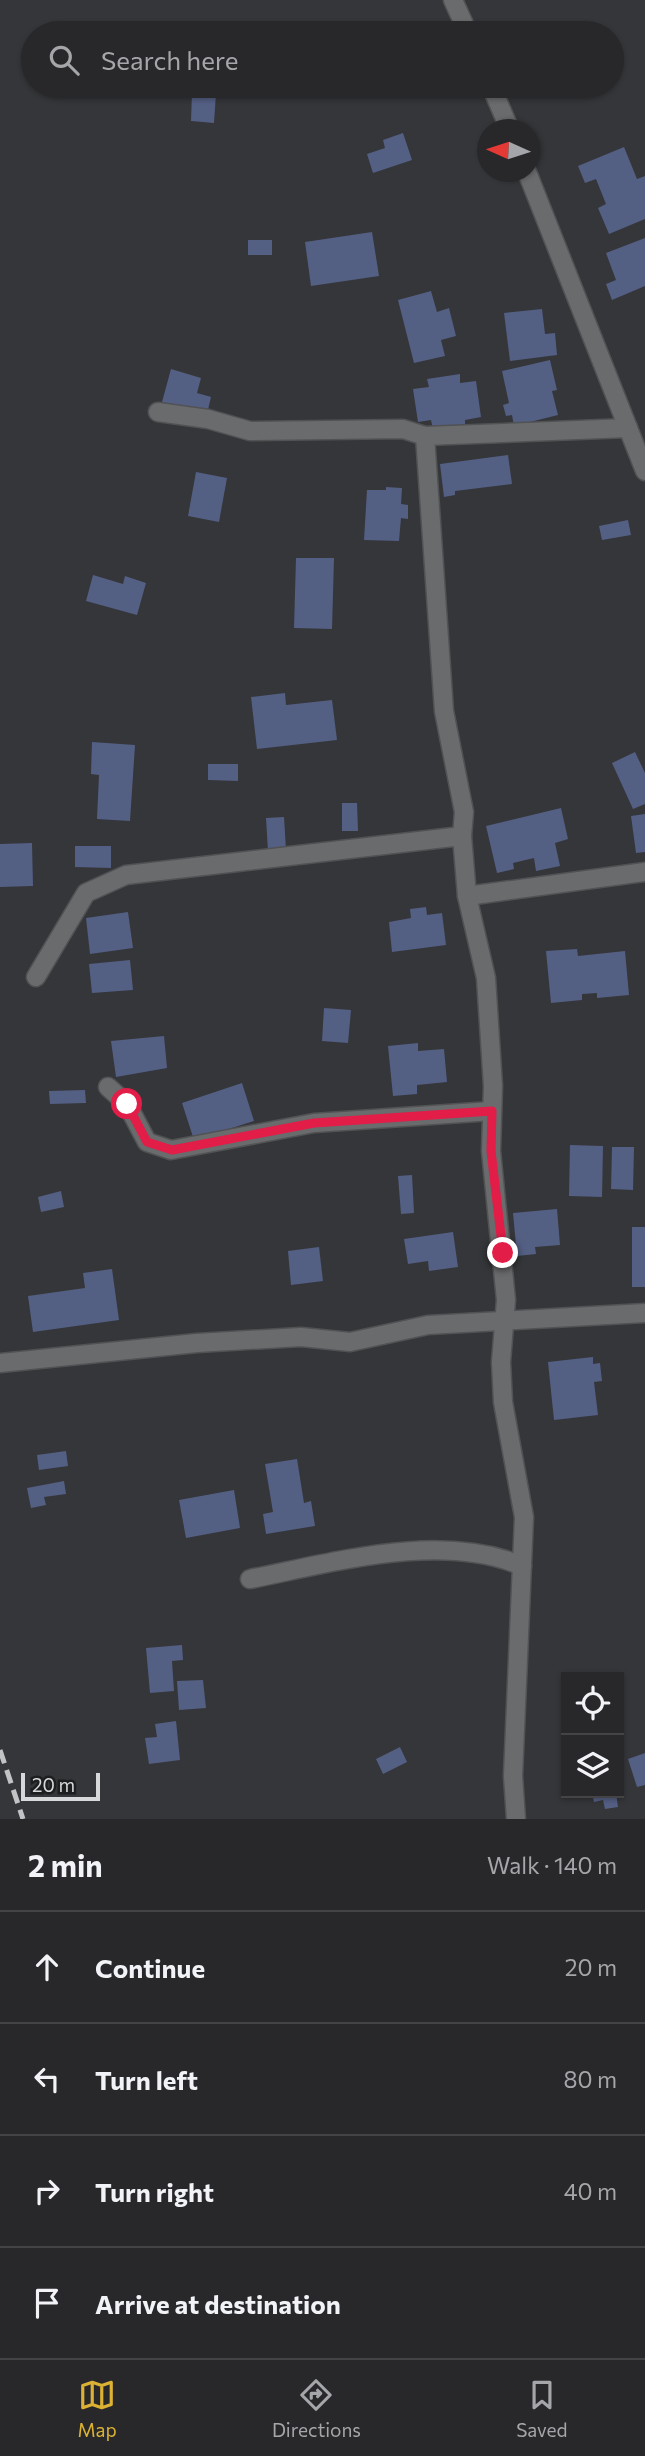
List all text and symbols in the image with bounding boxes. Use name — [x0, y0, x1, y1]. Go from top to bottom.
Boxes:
search box — [21, 21, 624, 98]
icon: search — [45, 41, 83, 79]
text: Search here — [101, 44, 239, 75]
north arrow — [477, 119, 540, 182]
route start — [111, 1088, 142, 1119]
route end — [487, 1237, 518, 1268]
map controls — [561, 1672, 624, 1798]
button: locate — [561, 1672, 624, 1735]
button: layers — [561, 1735, 624, 1798]
scale bar — [21, 1770, 100, 1802]
text: 20 m — [32, 1773, 75, 1796]
text: 2 min — [28, 1846, 103, 1883]
text: Walk · 140 m — [487, 1851, 617, 1879]
icon: ahead — [28, 1948, 66, 1986]
text: Continue — [95, 1952, 205, 1983]
text: 20 m — [565, 1953, 617, 1981]
icon: left — [28, 2060, 66, 2098]
text: Turn left — [95, 2064, 198, 2095]
text: 80 m — [564, 2065, 617, 2093]
icon: right — [28, 2172, 66, 2210]
text: Turn right — [95, 2176, 214, 2207]
text: 40 m — [564, 2177, 617, 2205]
icon: arrive — [28, 2284, 66, 2322]
text: Arrive at destination — [95, 2288, 341, 2319]
tab: Map — [78, 2376, 117, 2441]
tab: Directions — [272, 2376, 361, 2441]
tab: Saved — [516, 2376, 567, 2441]

